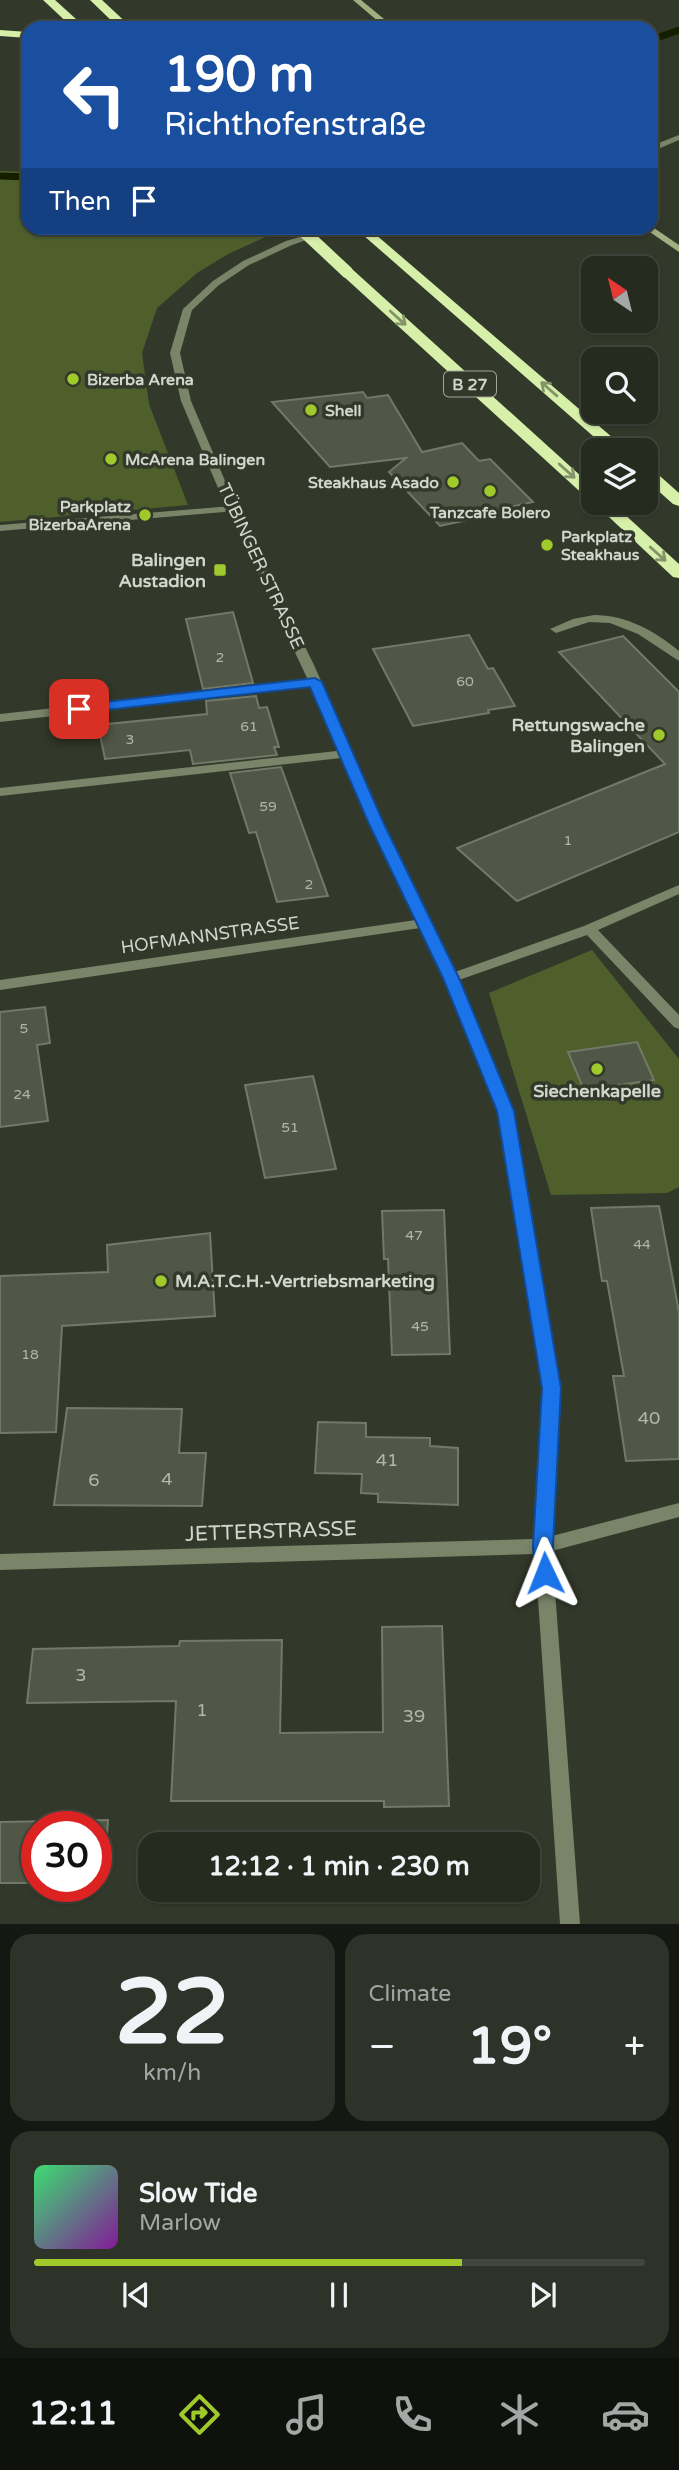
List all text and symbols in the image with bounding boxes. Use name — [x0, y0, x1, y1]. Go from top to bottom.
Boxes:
text: 190 m — [164, 46, 314, 105]
icon: left — [49, 49, 140, 140]
text: Richthofenstraße — [164, 106, 426, 144]
icon: arrive — [125, 182, 163, 220]
text: Then — [49, 186, 111, 217]
north arrow — [581, 256, 658, 332]
map controls — [581, 256, 658, 515]
one-way arrow — [389, 310, 406, 327]
button: search — [581, 347, 658, 424]
place label: Bizerba Arena — [87, 370, 194, 390]
marker: Bizerba Arena — [65, 371, 81, 387]
road number: B 27 — [444, 372, 496, 396]
one-way arrow — [540, 382, 558, 397]
place label: Shell — [325, 401, 362, 421]
marker: Shell — [303, 402, 319, 418]
button: layers — [581, 438, 658, 515]
place label: McArena Balingen — [125, 450, 265, 470]
marker: McArena Balingen — [103, 451, 119, 467]
one-way arrow — [557, 463, 575, 479]
place label: Steakhaus Asado — [308, 473, 439, 493]
marker: Steakhaus Asado — [445, 474, 461, 490]
street label: TÜBINGER STRASSE — [213, 480, 309, 652]
marker: Tanzcafe Bolero — [482, 483, 498, 499]
place label: Parkplatz BizerbaArena — [29, 497, 131, 535]
place label: Tanzcafe Bolero — [429, 503, 551, 523]
marker: Parkplatz BizerbaArena — [137, 507, 153, 523]
place label: Parkplatz Steakhaus — [561, 527, 640, 565]
marker: Parkplatz Steakhaus — [539, 537, 555, 553]
one-way arrow — [649, 546, 667, 562]
place label: Balingen Austadion — [119, 549, 206, 592]
marker: Balingen Austadion — [212, 562, 228, 578]
house number: 2 — [216, 649, 224, 666]
house number: 60 — [456, 673, 474, 690]
pin — [49, 679, 109, 739]
icon: arrive — [60, 690, 98, 728]
place label: Rettungswache Balingen — [511, 714, 645, 757]
house number: 61 — [240, 718, 258, 735]
marker: Rettungswache Balingen — [651, 727, 667, 743]
house number: 3 — [126, 731, 134, 748]
house number: 59 — [259, 798, 277, 815]
house number: 1 — [564, 832, 572, 849]
house number: 2 — [305, 876, 313, 893]
street label: HOFMANNSTRASSE — [119, 912, 301, 958]
house number: 5 — [20, 1020, 28, 1037]
marker: Siechenkapelle — [589, 1061, 605, 1077]
place label: Siechenkapelle — [533, 1080, 661, 1102]
house number: 24 — [13, 1086, 31, 1103]
house number: 51 — [281, 1119, 299, 1136]
house number: 47 — [405, 1227, 423, 1244]
house number: 44 — [633, 1236, 651, 1253]
place label: M.A.T.C.H.-Vertriebsmarketing — [175, 1270, 435, 1292]
marker: M.A.T.C.H.-Vertriebsmarketing — [153, 1273, 169, 1289]
house number: 45 — [411, 1318, 429, 1335]
house number: 18 — [21, 1346, 39, 1363]
house number: 40 — [638, 1407, 660, 1429]
house number: 41 — [376, 1449, 398, 1471]
house number: 4 — [161, 1468, 173, 1490]
house number: 6 — [88, 1469, 100, 1491]
street label: JETTERSTRASSE — [185, 1516, 357, 1547]
position arrow — [508, 1536, 582, 1610]
house number: 3 — [75, 1664, 87, 1686]
house number: 1 — [196, 1699, 208, 1721]
house number: 39 — [403, 1705, 425, 1727]
speed limit sign: 30 — [21, 1811, 112, 1902]
text: 12:12 · 1 min · 230 m — [208, 1851, 470, 1882]
text: 22 — [115, 1958, 229, 2068]
text: Climate — [369, 1980, 451, 2008]
text: 19° — [467, 2015, 552, 2078]
text: − — [369, 2024, 396, 2070]
text: + — [624, 2024, 645, 2070]
text: km/h — [143, 2059, 201, 2087]
text: Slow Tide — [139, 2178, 257, 2209]
text: Marlow — [139, 2209, 221, 2237]
icon: previous — [117, 2276, 155, 2314]
icon: pause — [320, 2276, 358, 2314]
icon: next — [524, 2276, 562, 2314]
icon: directions — [175, 2390, 224, 2439]
icon: music — [282, 2390, 331, 2439]
icon: phone — [388, 2390, 437, 2439]
icon: climate — [495, 2390, 544, 2439]
icon: car — [601, 2390, 650, 2439]
text: 12:11 — [29, 2395, 117, 2433]

